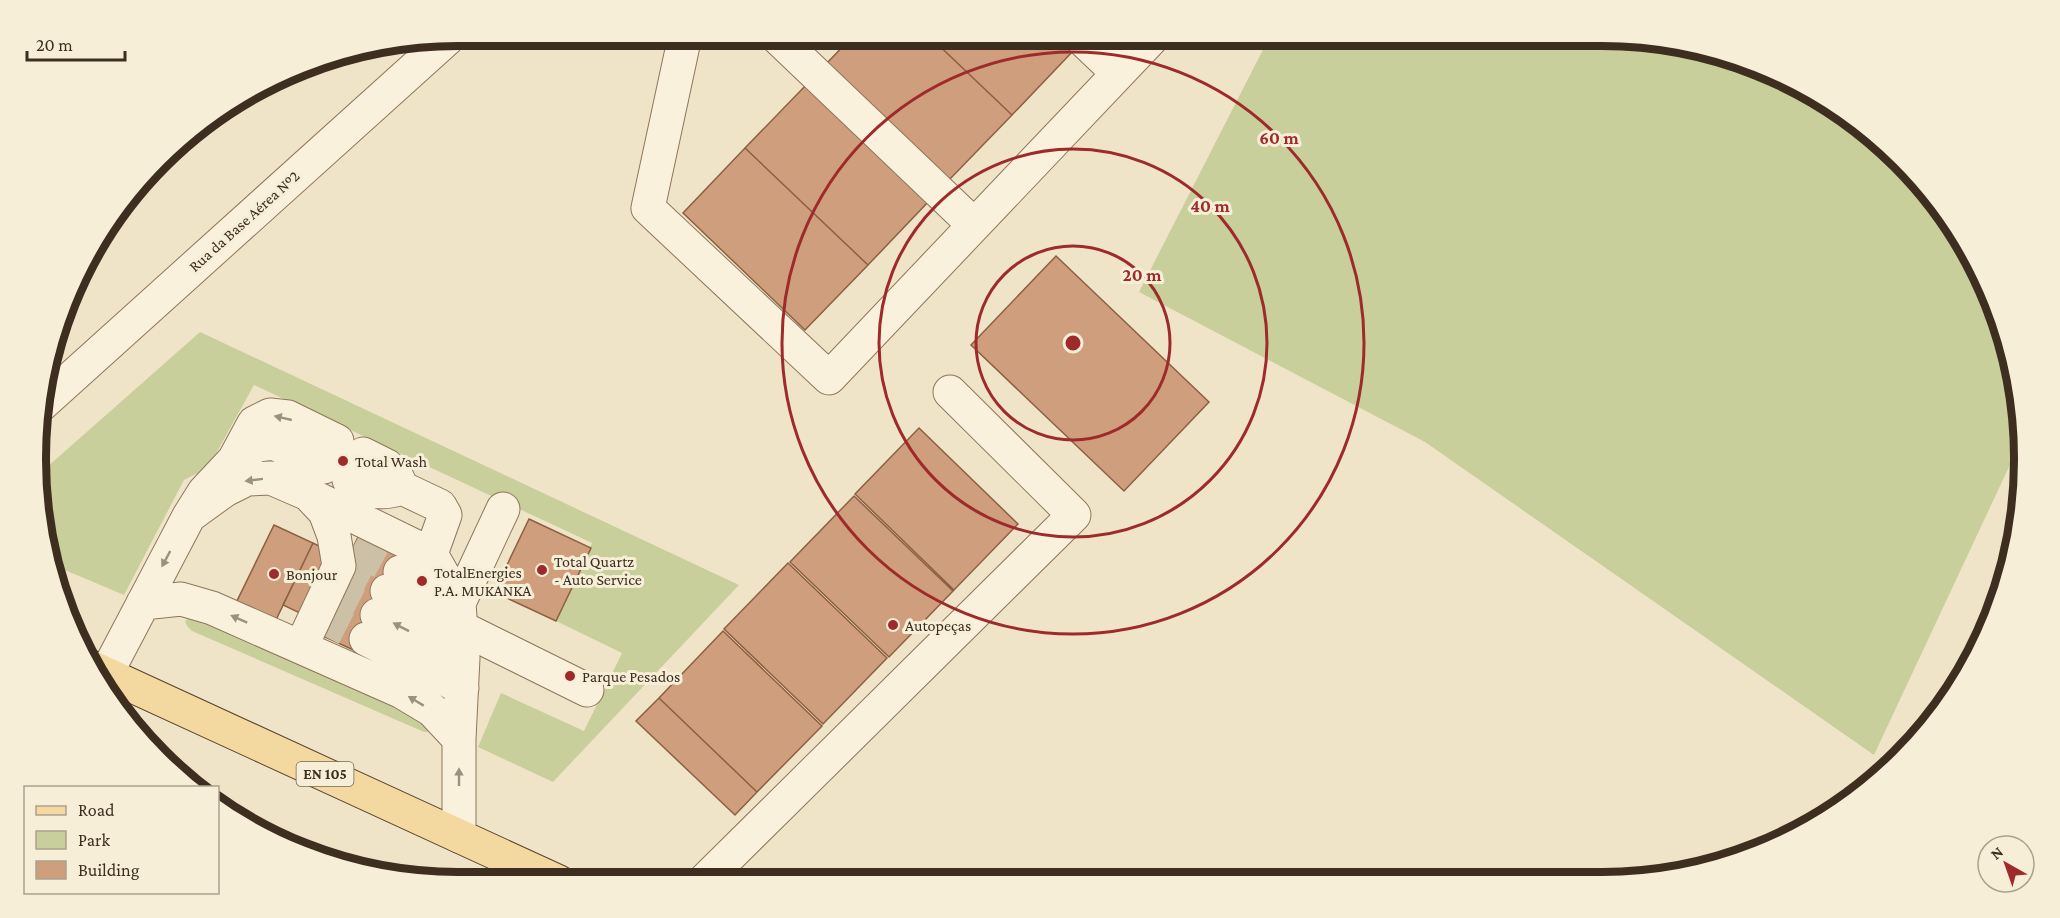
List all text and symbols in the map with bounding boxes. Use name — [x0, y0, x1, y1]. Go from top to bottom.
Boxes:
scale bar — [27, 24, 124, 62]
text: 20 m — [36, 35, 73, 55]
text: 60 m — [1259, 128, 1299, 148]
street label: Rua da Base Aérea Nº2 — [185, 167, 303, 275]
text: 40 m — [1190, 196, 1230, 216]
text: 20 m — [1123, 265, 1162, 285]
centre of rings — [1063, 333, 1083, 353]
one-way arrow — [274, 412, 293, 422]
place label: Total Wash — [355, 453, 428, 470]
marker: Total Wash — [336, 454, 350, 468]
one-way arrow — [244, 475, 263, 484]
one-way arrow — [161, 551, 171, 568]
place label: Total Quartz - Auto Service — [554, 553, 642, 588]
marker: Total Quartz - Auto Service — [535, 563, 549, 577]
place label: TotalEnergies P.A. MUKANKA — [434, 564, 532, 599]
place label: Bonjour — [286, 566, 338, 584]
marker: Bonjour — [267, 567, 281, 581]
marker: TotalEnergies P.A. MUKANKA — [415, 574, 429, 588]
one-way arrow — [230, 615, 247, 624]
place label: Autopeças — [905, 617, 971, 635]
marker: Autopeças — [886, 618, 900, 632]
one-way arrow — [392, 622, 409, 632]
place label: Parque Pesados — [582, 668, 680, 686]
marker: Parque Pesados — [563, 669, 577, 683]
one-way arrow — [408, 695, 424, 706]
road number: EN 105 — [296, 762, 354, 786]
one-way arrow — [454, 768, 464, 787]
legend — [24, 786, 219, 894]
text: Road — [78, 800, 115, 820]
text: Park — [78, 830, 110, 850]
north arrow — [1976, 834, 2036, 894]
text: N — [1987, 843, 2006, 863]
text: Building — [78, 860, 140, 880]

